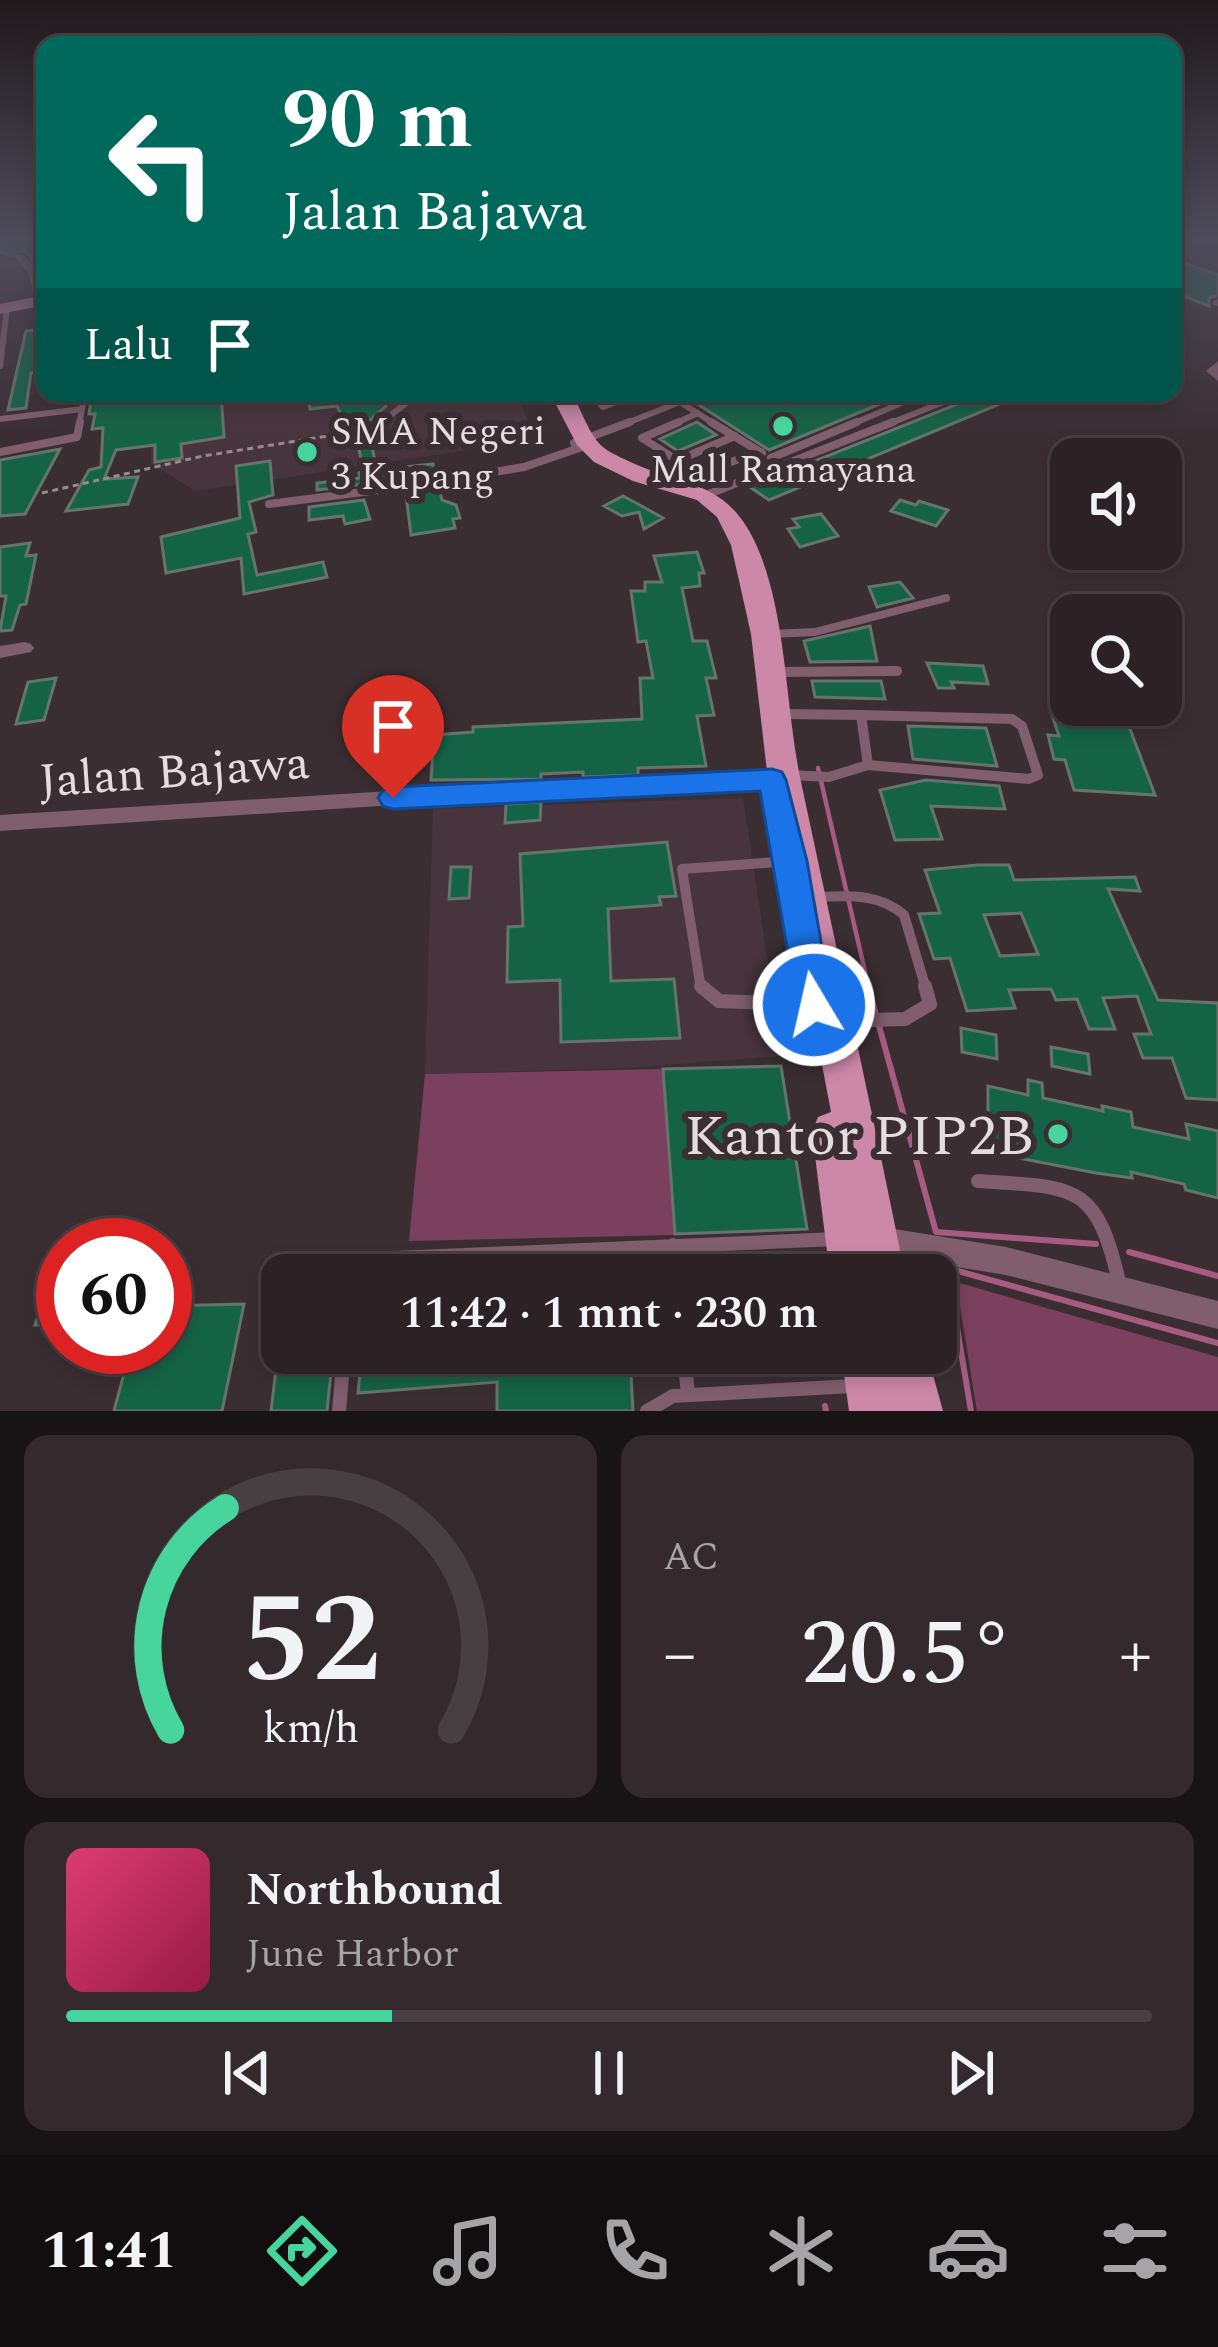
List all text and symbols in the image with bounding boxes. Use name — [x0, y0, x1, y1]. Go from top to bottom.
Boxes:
text: 90 m — [282, 57, 473, 185]
icon: left — [84, 84, 240, 240]
text: Jalan Bajawa — [282, 172, 587, 254]
text: Lalu — [84, 311, 173, 380]
icon: arrive — [197, 312, 263, 378]
place label: SMA Negeri 3 Kupang — [331, 403, 546, 507]
marker: Mall Ramayana — [770, 413, 796, 439]
map controls — [1050, 438, 1182, 726]
button: sound — [1050, 438, 1182, 570]
marker: SMA Negeri 3 Kupang — [294, 439, 320, 465]
place label: Mall Ramayana — [650, 441, 916, 500]
button: search — [1050, 594, 1182, 726]
pin — [342, 675, 444, 798]
icon: arrive — [360, 693, 426, 759]
street label: Jalan Bajawa — [36, 727, 312, 818]
position arrow — [751, 942, 877, 1068]
place label: Kantor PIP2B — [684, 1094, 1034, 1180]
marker: Kantor PIP2B — [1045, 1121, 1071, 1147]
speed limit sign: 60 — [36, 1218, 192, 1374]
text: 11:42 · 1 mnt · 230 m — [400, 1279, 818, 1348]
text: AC — [663, 1528, 719, 1587]
text: 52 — [240, 1547, 381, 1737]
text: 20.5° — [801, 1587, 1014, 1724]
text: − — [663, 1605, 696, 1706]
text: + — [1119, 1605, 1152, 1706]
text: km/h — [262, 1696, 359, 1761]
text: Northbound — [246, 1856, 503, 1925]
text: June Harbor — [246, 1925, 459, 1984]
icon: previous — [214, 2040, 280, 2106]
icon: pause — [576, 2040, 642, 2106]
icon: next — [938, 2040, 1004, 2106]
icon: directions — [260, 2209, 344, 2293]
icon: music — [426, 2209, 510, 2293]
icon: phone — [593, 2209, 677, 2293]
icon: climate — [759, 2209, 843, 2293]
icon: car — [926, 2209, 1010, 2293]
icon: filters — [1093, 2209, 1177, 2293]
text: 11:41 — [41, 2210, 177, 2292]

